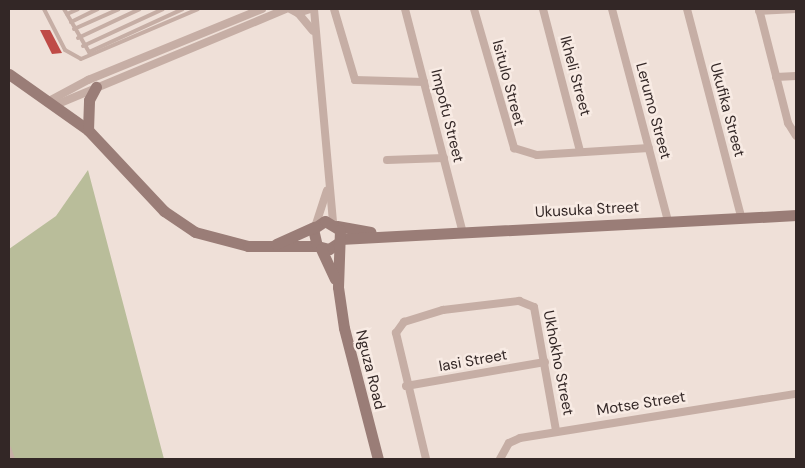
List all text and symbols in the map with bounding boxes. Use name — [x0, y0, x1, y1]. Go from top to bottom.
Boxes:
street label: Ikheli Street — [556, 34, 594, 118]
street label: Isitulo Street — [488, 38, 528, 128]
street label: Lerumo Street — [631, 61, 675, 161]
street label: Ukufika Street — [706, 61, 748, 159]
street label: Impofu Street — [427, 68, 467, 164]
street label: Ukusuka Street — [534, 198, 640, 222]
street label: Ukhokho Street — [539, 309, 577, 417]
street label: Nguza Road — [351, 328, 389, 412]
street label: Iasi Street — [437, 346, 509, 376]
street label: Motse Street — [595, 388, 687, 420]

